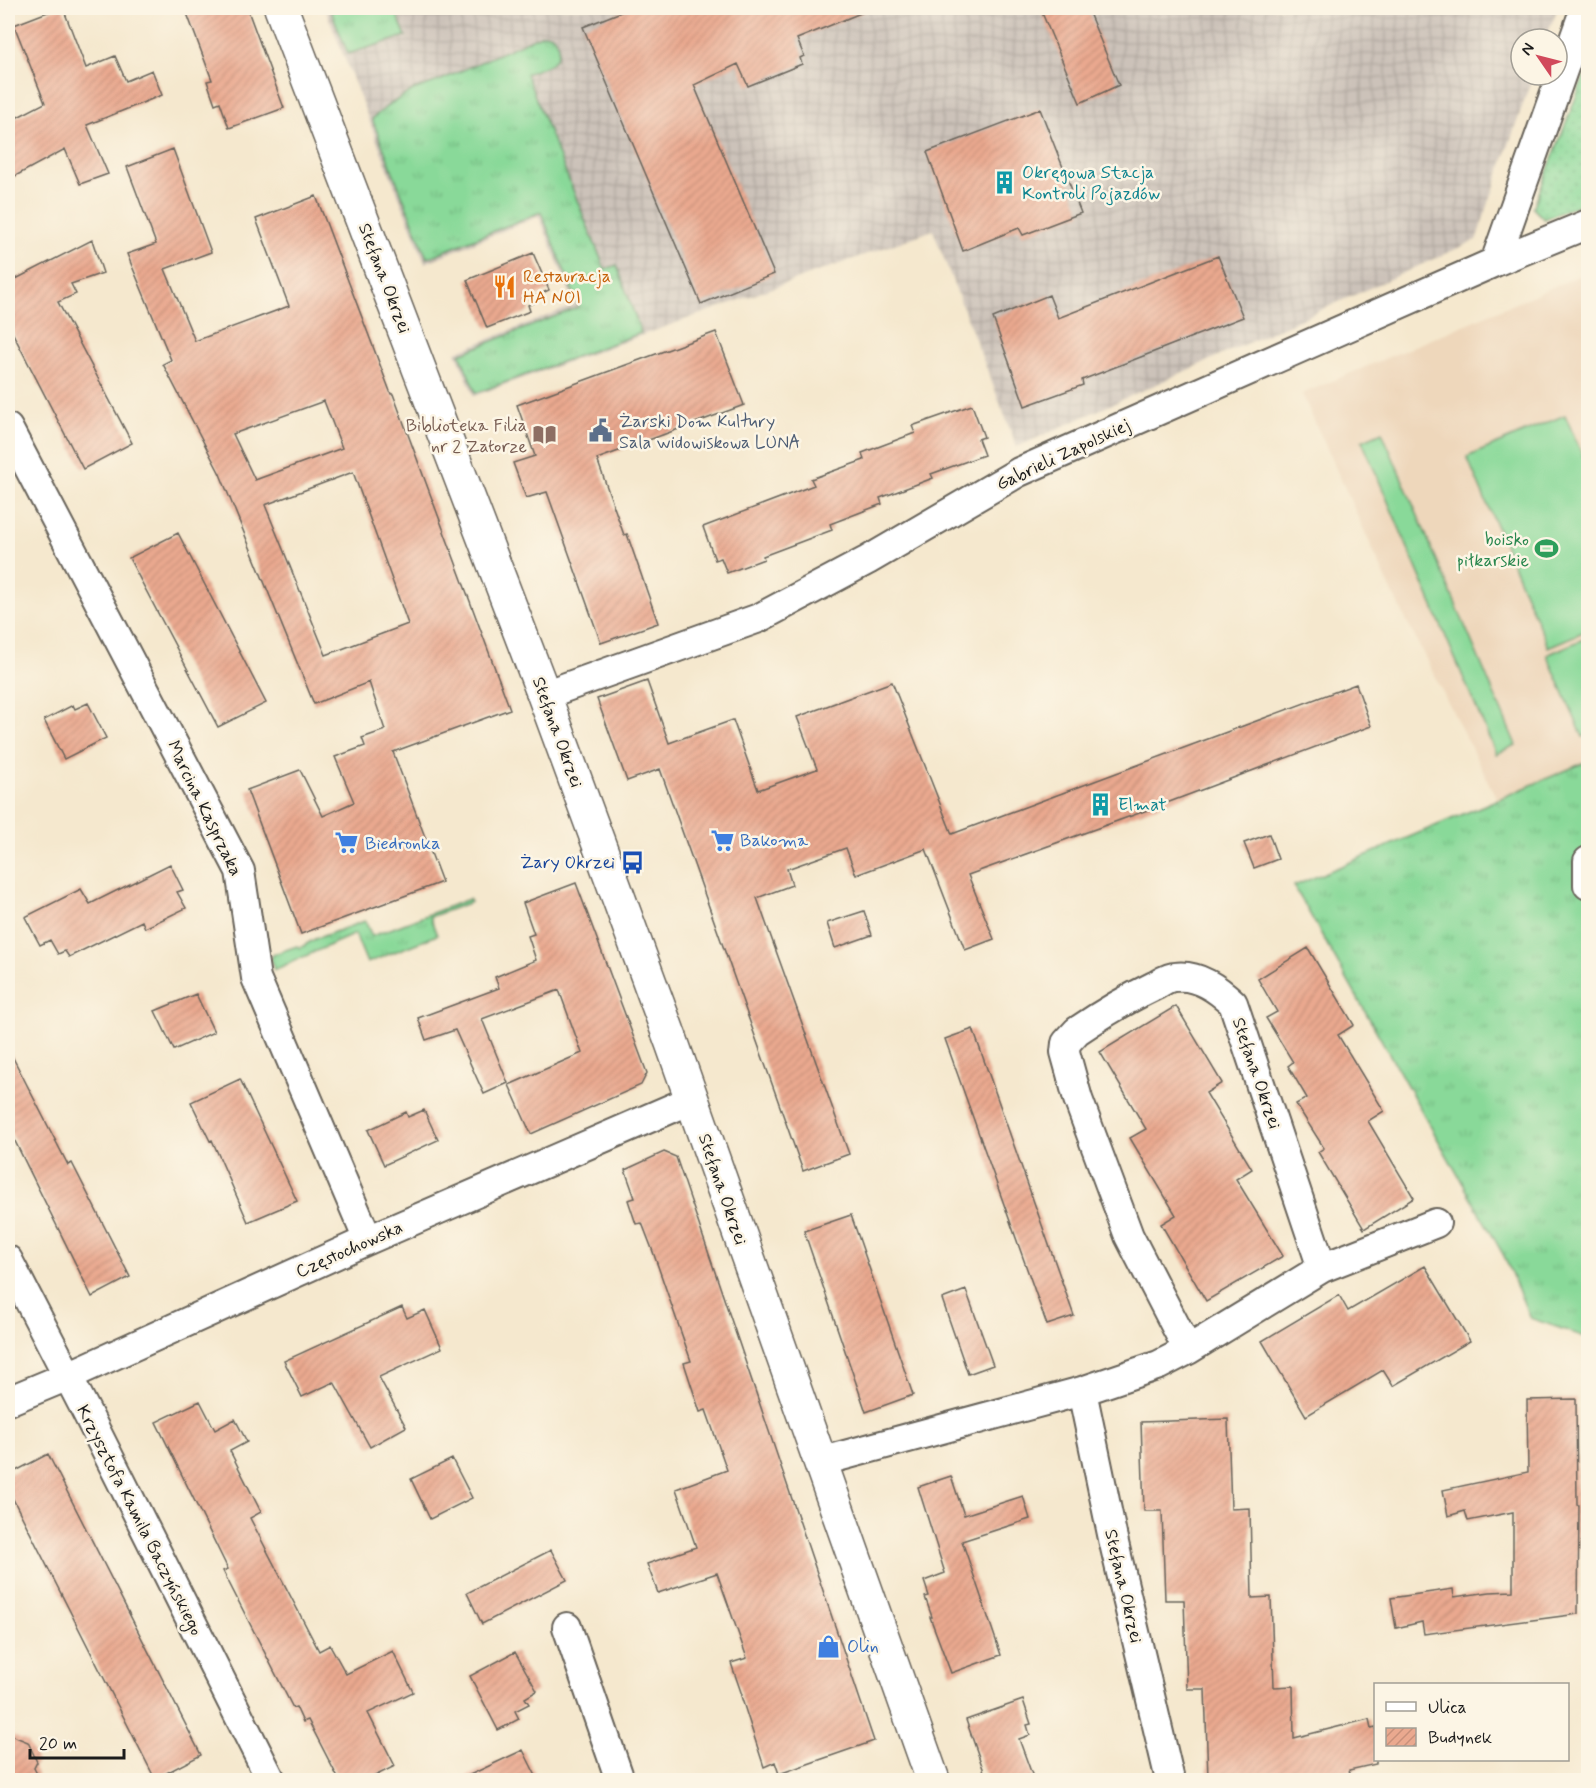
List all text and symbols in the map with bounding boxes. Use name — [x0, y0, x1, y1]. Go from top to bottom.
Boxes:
north arrow — [1509, 27, 1569, 87]
text: N — [1516, 39, 1540, 60]
place label: Okręgowa Stacja Kontroli Pojazdów — [1022, 161, 1160, 206]
building icon: Okręgowa Stacja Kontroli Pojazdów — [991, 169, 1017, 195]
street label: Stefana Okrzei — [352, 220, 416, 337]
place label: Restauracja HA NOI — [523, 265, 611, 310]
restaurant icon: Restauracja HA NOI — [492, 273, 518, 299]
place label: Żarski Dom Kultury Sala widowiskowa LUNA — [619, 410, 800, 455]
street label: Gabrieli Zapolskiej — [993, 413, 1134, 496]
place label: Biblioteka Filia nr 2 Zatorze — [406, 414, 527, 459]
public building icon: Żarski Dom Kultury Sala widowiskowa LUNA — [588, 418, 614, 444]
library icon: Biblioteka Filia nr 2 Zatorze — [532, 422, 558, 448]
place label: boisko piłkarskie — [1457, 528, 1529, 573]
sports icon: boisko piłkarskie — [1534, 536, 1560, 562]
street label: Stefana Okrzei — [526, 674, 588, 791]
street label: Marcina Kasprzaka — [161, 737, 247, 880]
building icon: Elmat — [1087, 791, 1113, 817]
place label: Elmat — [1118, 793, 1167, 817]
supermarket icon: Bakoma — [709, 827, 735, 853]
place label: Bakoma — [740, 829, 808, 853]
supermarket icon: Biedronka — [334, 830, 360, 856]
place label: Biedronka — [365, 832, 440, 856]
bus stop icon: Żary Okrzei — [620, 849, 646, 875]
place label: Żary Okrzei — [520, 851, 615, 875]
street label: Stefana Okrzei — [1226, 1014, 1286, 1132]
street label: Stefana Okrzei — [692, 1130, 752, 1248]
street label: Częstochowska — [292, 1216, 407, 1284]
street label: Krzysztofa Kamila Baczyńskiego — [69, 1401, 208, 1640]
street label: Stefana Okrzei — [1098, 1527, 1148, 1646]
shop icon: Olin — [816, 1633, 842, 1659]
place label: Olin — [847, 1635, 879, 1659]
legend — [1374, 1683, 1569, 1761]
text: Ulica — [1428, 1696, 1467, 1720]
scale bar — [30, 1722, 124, 1760]
text: Budynek — [1428, 1726, 1492, 1750]
text: 20 m — [39, 1732, 77, 1756]

